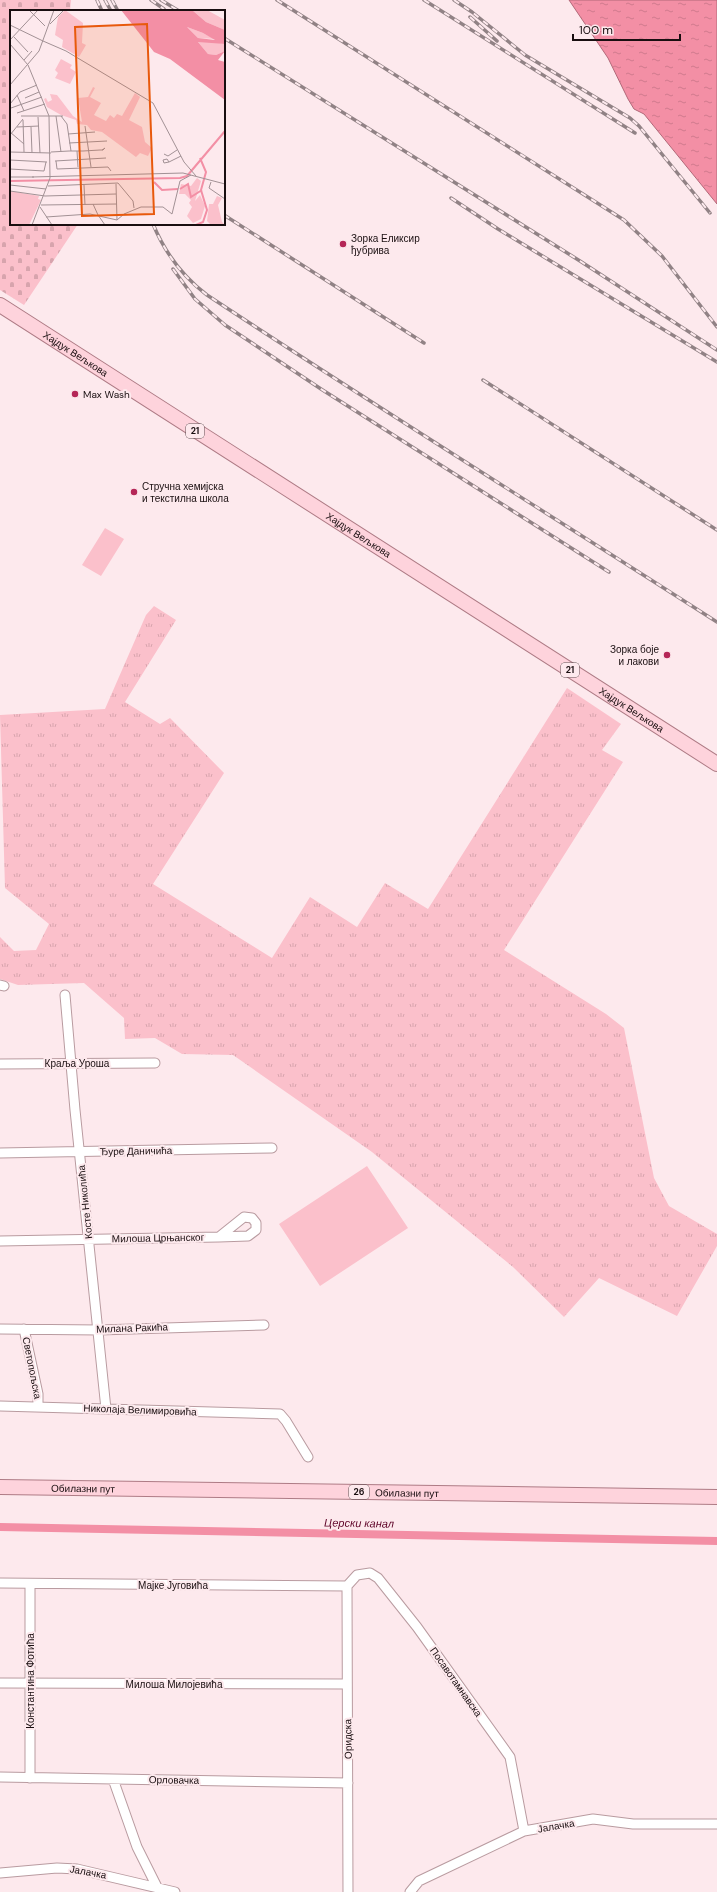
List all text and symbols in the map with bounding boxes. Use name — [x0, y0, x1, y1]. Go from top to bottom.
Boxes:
inset map — [10, 10, 225, 225]
scale bar — [573, 16, 680, 42]
text: 100 m — [579, 22, 613, 38]
place label: Зорка Еликсир ђубрива — [351, 232, 420, 257]
marker: Зорка Еликсир ђубрива — [338, 239, 348, 249]
street label: Хајдук Вељкова — [41, 328, 111, 379]
place label: Max Wash — [83, 388, 130, 401]
marker: Max Wash — [70, 389, 80, 399]
road number: 21 — [186, 424, 204, 438]
place label: Стручна хемијска и текстилна школа — [142, 480, 229, 505]
marker: Стручна хемијска и текстилна школа — [129, 487, 139, 497]
street label: Хајдук Вељкова — [324, 509, 394, 560]
place label: Зорка боје и лакови — [610, 643, 659, 668]
marker: Зорка боје и лакови — [662, 650, 672, 660]
road number: 21 — [561, 663, 579, 677]
street label: Хајдук Вељкова — [597, 684, 667, 735]
street label: Краља Уроша — [45, 1057, 110, 1070]
street label: Ђуре Даничића — [100, 1144, 173, 1158]
street label: Косте Николића — [75, 1164, 95, 1240]
street label: Милоша Црњанског — [112, 1231, 205, 1245]
street label: Милана Ракића — [96, 1320, 169, 1336]
street label: Светопољска — [20, 1336, 44, 1401]
street label: Николаја Велимировића — [83, 1402, 197, 1418]
street label: Обилазни пут — [51, 1481, 115, 1495]
road number: 26 — [349, 1485, 369, 1499]
street label: Обилазни пут — [375, 1486, 439, 1500]
water label: Церски канал — [324, 1515, 394, 1531]
street label: Мајке Југовића — [138, 1579, 208, 1592]
street label: Константина Фотића — [24, 1633, 37, 1729]
street label: Посавотамнавска — [427, 1645, 485, 1720]
street label: Милоша Милојевића — [126, 1678, 223, 1691]
street label: Оридска — [341, 1718, 355, 1759]
street label: Орловачка — [149, 1773, 200, 1787]
street label: Јалачка — [537, 1816, 576, 1836]
street label: Јалачка — [69, 1862, 108, 1882]

